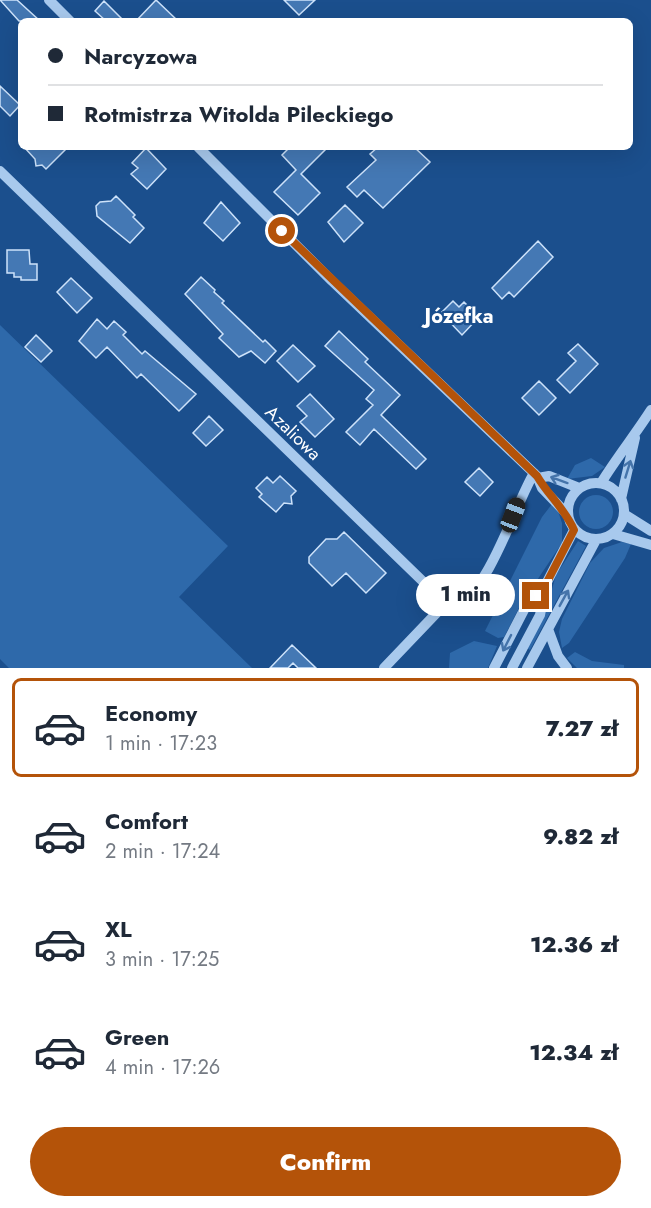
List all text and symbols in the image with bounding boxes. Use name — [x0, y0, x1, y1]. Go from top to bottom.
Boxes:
text: Narcyzowa — [84, 40, 197, 72]
text: Rotmistrza Witolda Pileckiego — [84, 98, 393, 130]
route start — [268, 217, 295, 244]
district label: Józefka — [421, 302, 493, 331]
street label: Azaliowa — [259, 400, 327, 466]
one-way arrow — [623, 460, 634, 479]
one-way arrow — [550, 474, 569, 485]
car — [498, 495, 528, 535]
callout: 1 min — [416, 575, 515, 617]
text: 1 min — [440, 580, 491, 609]
route end — [522, 582, 549, 609]
one-way arrow — [559, 590, 571, 607]
one-way arrow — [501, 633, 512, 651]
text: Economy — [105, 697, 197, 729]
icon: car — [33, 701, 87, 755]
text: 7.27 zł — [546, 712, 618, 744]
text: 1 min · 17:23 — [105, 729, 217, 758]
text: Comfort — [105, 805, 188, 837]
icon: car — [33, 809, 87, 863]
text: 9.82 zł — [543, 820, 618, 852]
text: 2 min · 17:24 — [105, 837, 220, 866]
text: XL — [105, 913, 132, 945]
icon: car — [33, 917, 87, 971]
text: 12.36 zł — [530, 928, 618, 960]
text: 3 min · 17:25 — [105, 945, 219, 974]
text: Green — [105, 1021, 169, 1053]
icon: car — [33, 1025, 87, 1079]
text: 12.34 zł — [529, 1036, 618, 1068]
text: 4 min · 17:26 — [105, 1053, 220, 1082]
button: Confirm — [30, 1127, 621, 1196]

